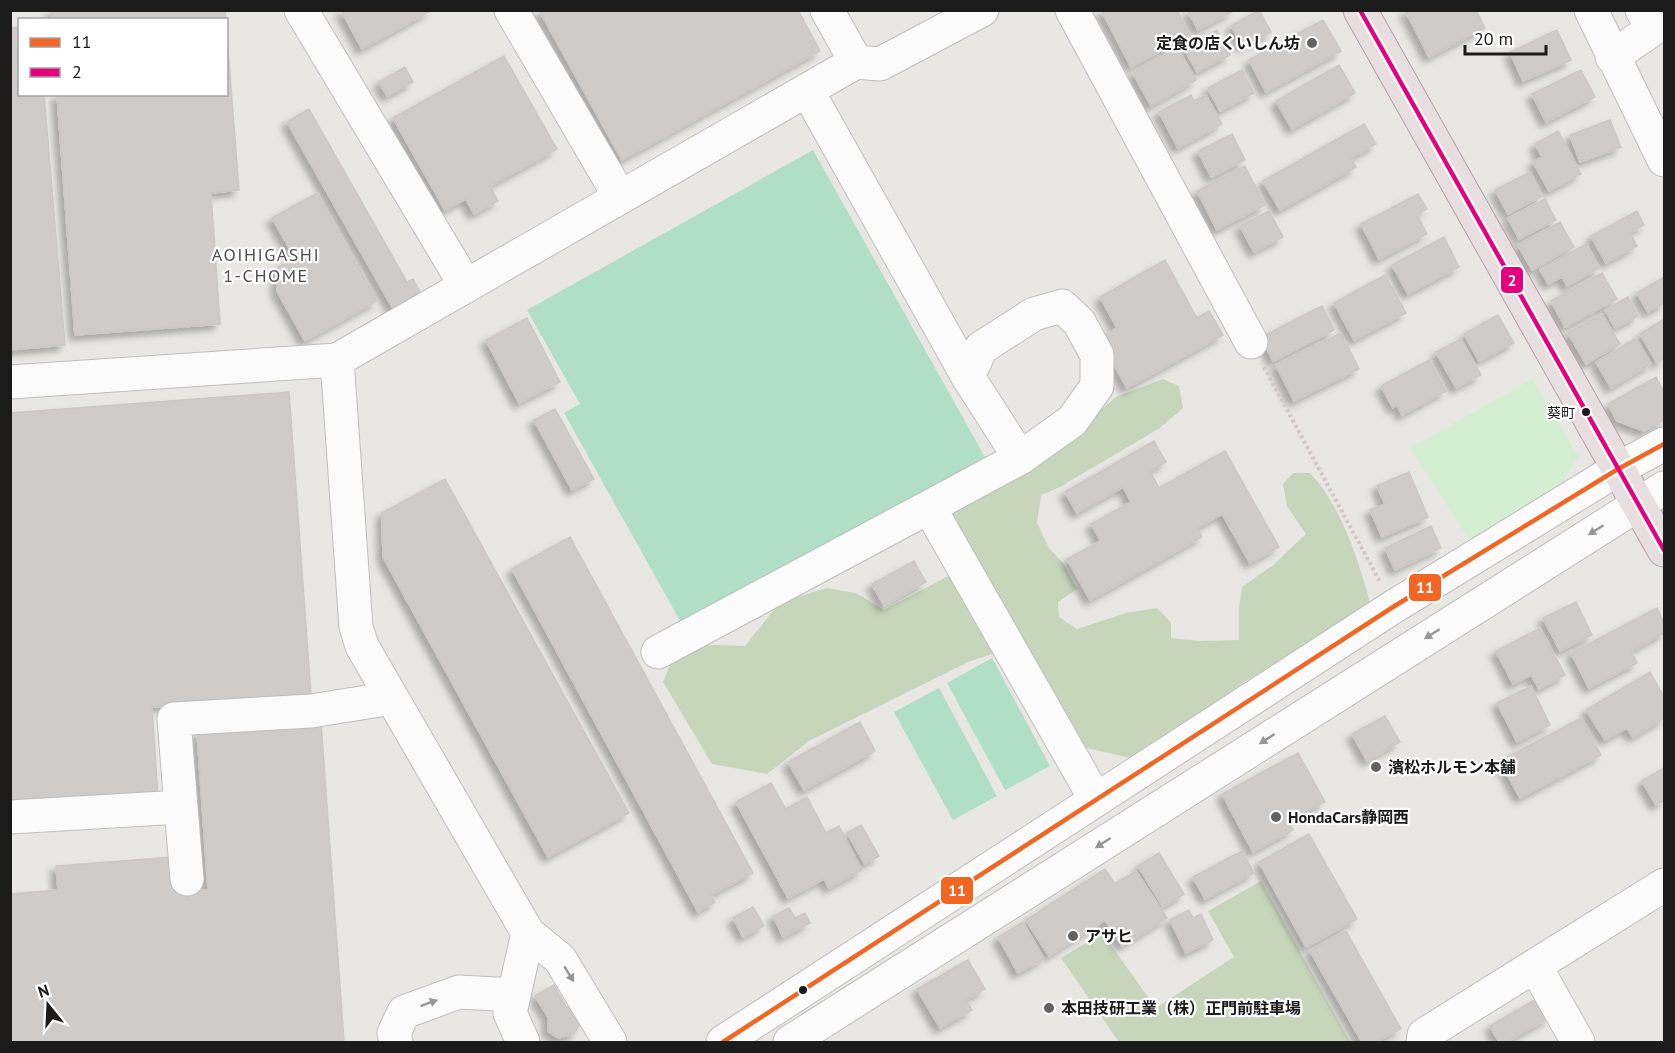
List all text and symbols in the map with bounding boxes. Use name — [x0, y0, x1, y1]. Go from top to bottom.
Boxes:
legend — [18, 18, 228, 96]
scale bar — [1465, 18, 1546, 56]
text: 20 m — [1474, 27, 1513, 50]
text: 11 — [72, 30, 92, 53]
place label: 定食の店くいしん坊 — [1156, 33, 1300, 53]
marker: 定食の店くいしん坊 — [1305, 36, 1319, 50]
text: 2 — [72, 60, 82, 83]
district label: AOIHIGASHI 1-CHOME — [212, 243, 320, 287]
line badge: 2 — [1500, 266, 1524, 294]
text: 2 — [1507, 270, 1517, 290]
place label: 葵町 — [1547, 404, 1575, 422]
marker: 葵町 — [1580, 406, 1592, 418]
one-way arrow — [1588, 524, 1605, 535]
line badge: 11 — [1408, 573, 1442, 602]
text: 11 — [1416, 577, 1434, 597]
one-way arrow — [1424, 628, 1440, 639]
one-way arrow — [1259, 733, 1275, 744]
place label: 濱松ホルモン本舗 — [1388, 757, 1516, 777]
marker: 濱松ホルモン本舗 — [1369, 760, 1383, 774]
place label: HondaCars静岡西 — [1288, 807, 1409, 827]
marker: HondaCars静岡西 — [1269, 810, 1283, 824]
one-way arrow — [1095, 838, 1111, 849]
line badge: 11 — [940, 876, 974, 905]
text: 11 — [948, 880, 966, 900]
place label: アサヒ — [1085, 926, 1133, 946]
marker: アサヒ — [1066, 929, 1080, 943]
one-way arrow — [564, 966, 574, 983]
north arrow — [18, 975, 78, 1035]
text: N — [35, 980, 51, 1002]
unlabelled marker — [797, 984, 809, 996]
one-way arrow — [420, 998, 438, 1008]
place label: 本田技研工業（株）正門前駐車場 — [1061, 998, 1301, 1018]
marker: 本田技研工業（株）正門前駐車場 — [1042, 1001, 1056, 1015]

